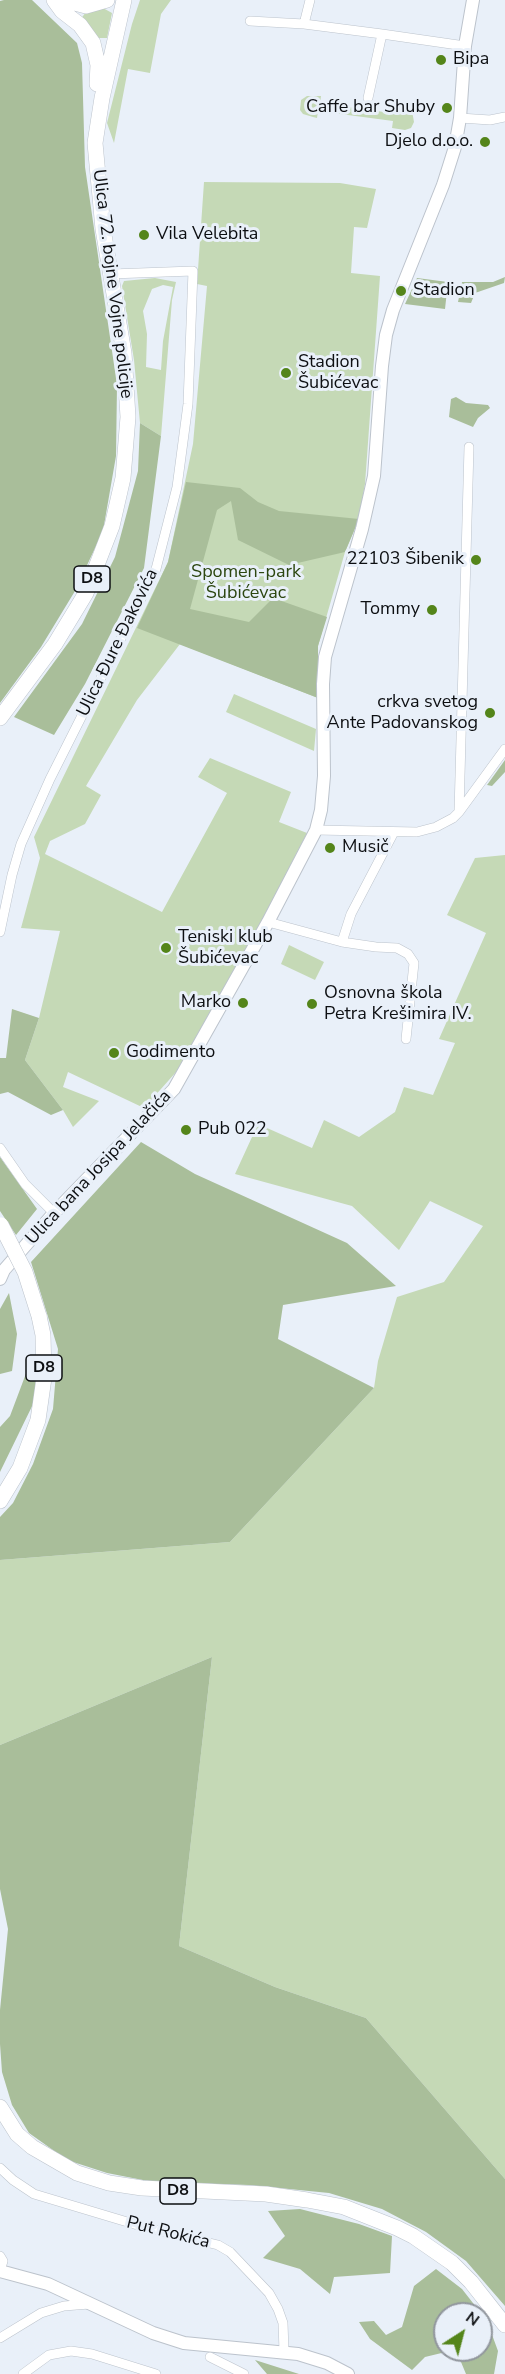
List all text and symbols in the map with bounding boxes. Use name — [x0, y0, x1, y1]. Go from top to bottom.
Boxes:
place label: Bipa — [453, 49, 489, 71]
marker: Bipa — [434, 53, 448, 67]
place label: Caffe bar Shuby — [306, 97, 435, 119]
marker: Caffe bar Shuby — [440, 101, 454, 115]
place label: Djelo d.o.o. — [385, 131, 473, 153]
marker: Djelo d.o.o. — [478, 135, 492, 149]
street label: Ulica 72. bojne Vojne policije — [87, 168, 137, 400]
place label: Vila Velebita — [156, 224, 258, 246]
marker: Vila Velebita — [137, 228, 151, 242]
place label: Stadion — [413, 280, 475, 302]
marker: Stadion — [394, 284, 408, 298]
place label: Stadion Šubićevac — [298, 352, 378, 394]
marker: Stadion Šubićevac — [279, 366, 293, 380]
place label: 22103 Šibenik — [347, 549, 464, 571]
marker: 22103 Šibenik — [469, 553, 483, 567]
park label: Spomen-park Šubićevac — [191, 562, 301, 604]
street label: Ulica Đure Đakovića — [73, 566, 163, 720]
road number: D8 — [74, 566, 110, 592]
place label: Tommy — [361, 599, 420, 621]
marker: Tommy — [425, 603, 439, 617]
place label: crkva svetog Ante Padovanskog — [327, 692, 478, 734]
marker: crkva svetog Ante Padovanskog — [483, 706, 497, 720]
place label: Musič — [342, 837, 389, 859]
marker: Musič — [323, 841, 337, 855]
place label: Teniski klub Šubićevac — [178, 927, 273, 970]
marker: Teniski klub Šubićevac — [159, 941, 173, 955]
place label: Osnovna škola Petra Krešimira IV. — [324, 983, 472, 1026]
place label: Marko — [181, 992, 231, 1014]
marker: Marko — [236, 996, 250, 1010]
marker: Osnovna škola Petra Krešimira IV. — [305, 997, 319, 1011]
place label: Godimento — [126, 1042, 215, 1064]
marker: Godimento — [107, 1046, 121, 1060]
street label: Ulica bana Josipa Jelačića — [22, 1086, 176, 1250]
place label: Pub 022 — [198, 1119, 267, 1141]
marker: Pub 022 — [179, 1123, 193, 1137]
road number: D8 — [26, 1355, 62, 1381]
road number: D8 — [160, 2178, 196, 2204]
street label: Put Rokića — [124, 2212, 212, 2254]
north arrow — [433, 2302, 493, 2362]
text: N — [461, 2307, 484, 2331]

